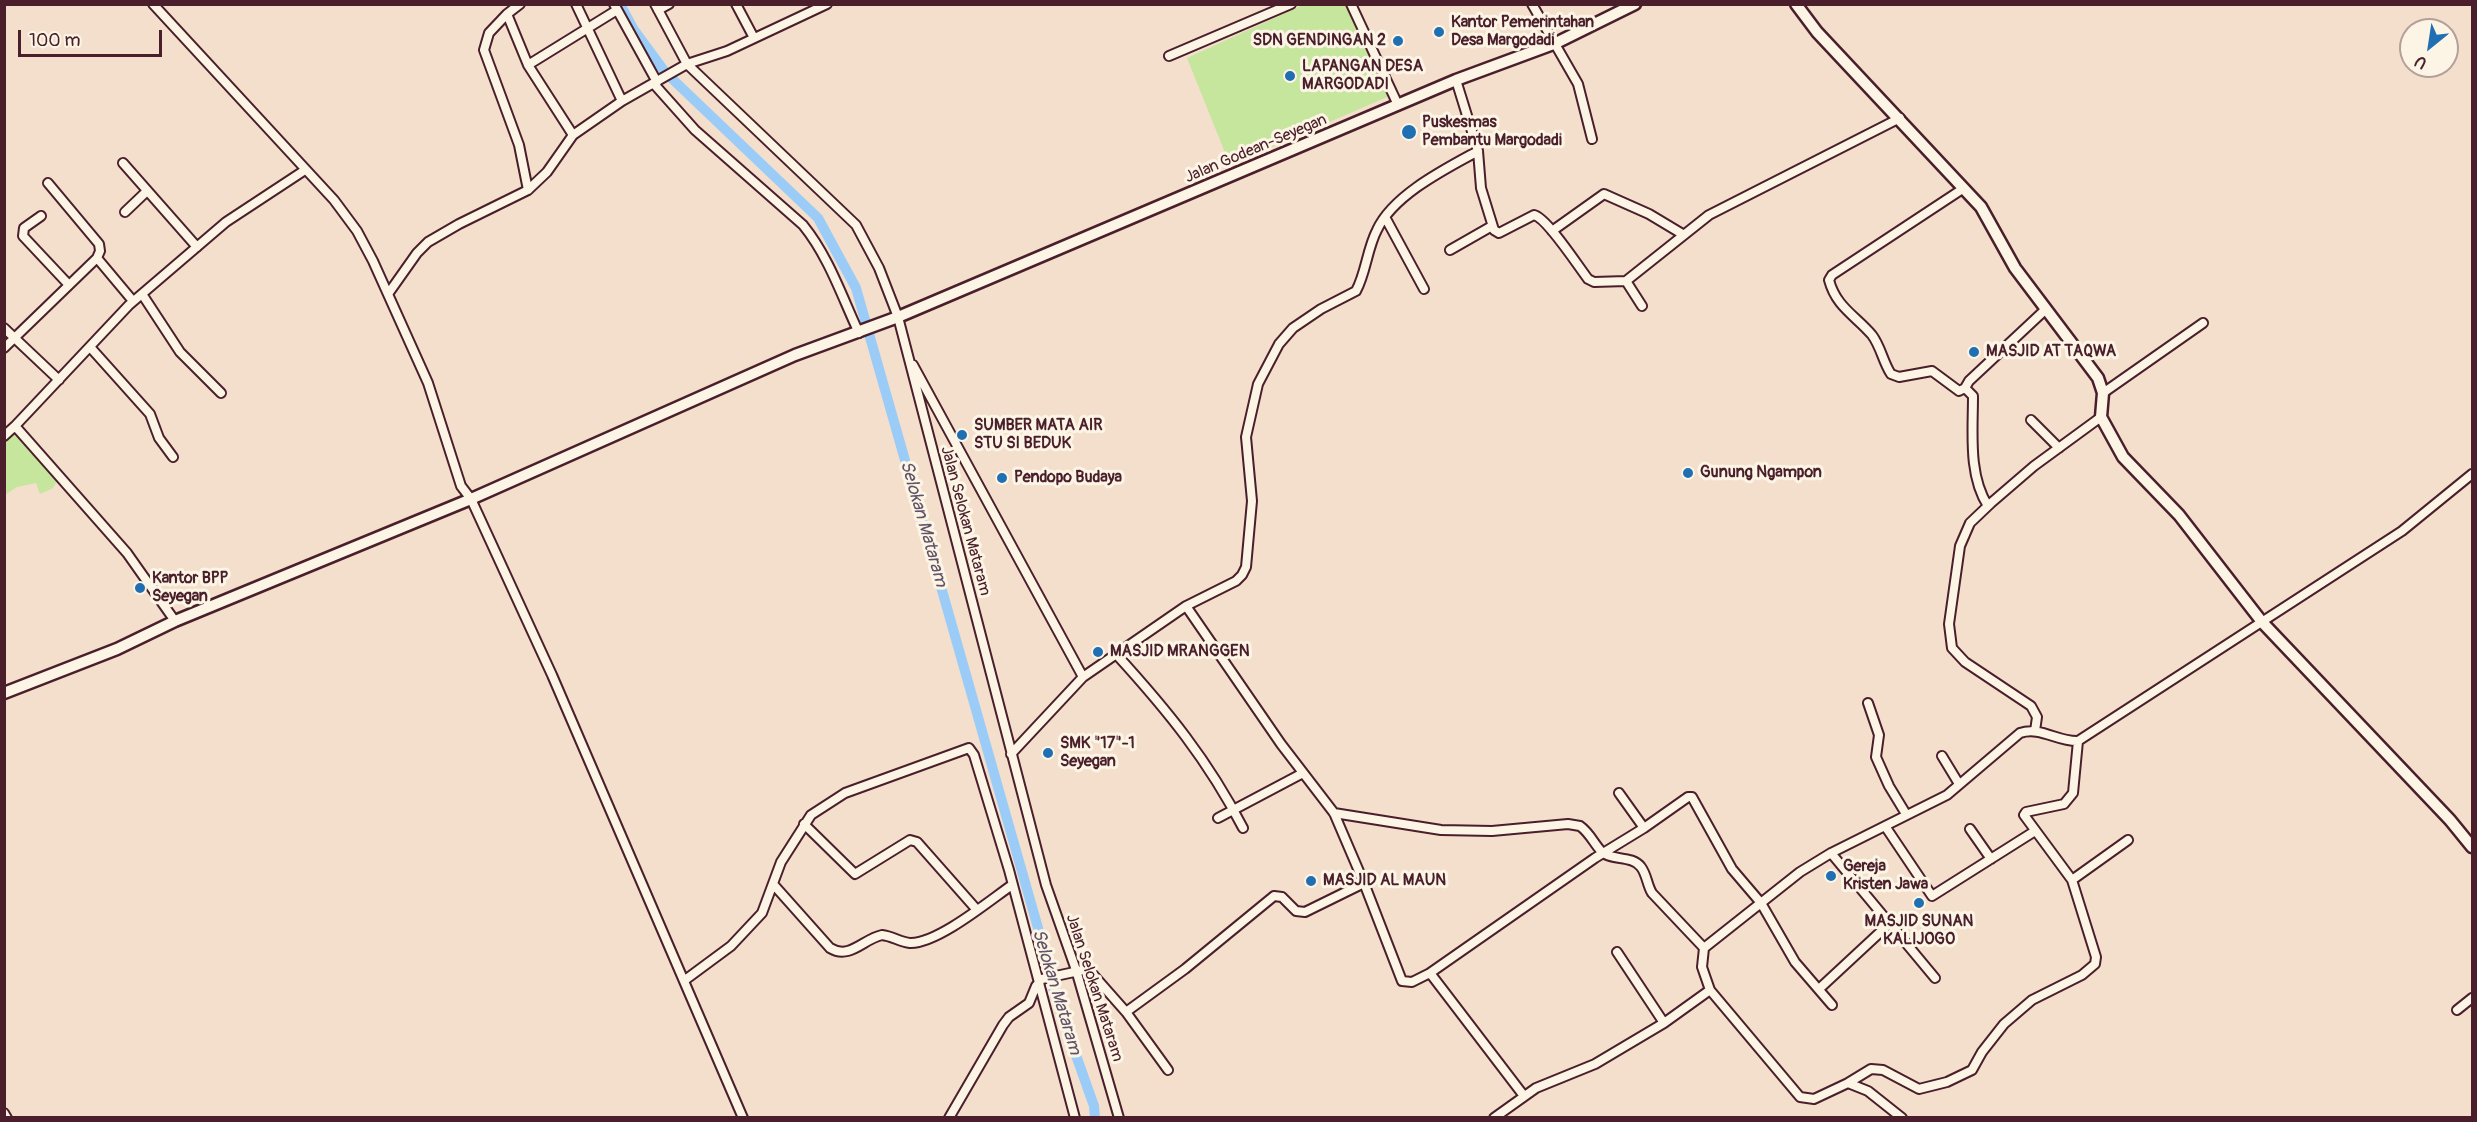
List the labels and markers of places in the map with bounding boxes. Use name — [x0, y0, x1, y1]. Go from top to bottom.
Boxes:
place label: Kantor Pemerintahan Desa Margodadi — [1451, 13, 1594, 51]
marker: Kantor Pemerintahan Desa Margodadi — [1432, 25, 1446, 39]
place label: SDN GENDINGAN 2 — [1253, 31, 1386, 51]
marker: SDN GENDINGAN 2 — [1391, 34, 1405, 48]
place label: LAPANGAN DESA MARGODADI — [1302, 57, 1423, 95]
marker: LAPANGAN DESA MARGODADI — [1283, 69, 1297, 83]
place label: Puskesmas Pembantu Margodadi — [1422, 113, 1562, 151]
marker: Puskesmas Pembantu Margodadi — [1400, 123, 1418, 141]
place label: MASJID AT TAQWA — [1986, 342, 2116, 362]
marker: MASJID AT TAQWA — [1967, 345, 1981, 359]
place label: SUMBER MATA AIR STU SI BEDUK — [974, 416, 1103, 454]
marker: SUMBER MATA AIR STU SI BEDUK — [955, 428, 969, 442]
place label: Gunung Ngampon — [1700, 463, 1822, 483]
marker: Gunung Ngampon — [1681, 466, 1695, 480]
place label: Pendopo Budaya — [1014, 468, 1122, 488]
marker: Pendopo Budaya — [995, 471, 1009, 485]
place label: Kantor BPP Seyegan — [152, 569, 228, 607]
marker: Kantor BPP Seyegan — [133, 581, 147, 595]
place label: MASJID MRANGGEN — [1110, 642, 1250, 662]
marker: MASJID MRANGGEN — [1091, 645, 1105, 659]
place label: SMK "17"-1 Seyegan — [1060, 734, 1135, 772]
marker: SMK "17"-1 Seyegan — [1041, 746, 1055, 760]
place label: Gereja Kristen Jawa — [1843, 857, 1928, 895]
marker: Gereja Kristen Jawa — [1824, 869, 1838, 883]
place label: MASJID AL MAUN — [1323, 871, 1446, 891]
marker: MASJID AL MAUN — [1304, 874, 1318, 888]
marker: MASJID SUNAN KALIJOGO — [1912, 896, 1926, 910]
place label: MASJID SUNAN KALIJOGO — [1865, 912, 1973, 950]

